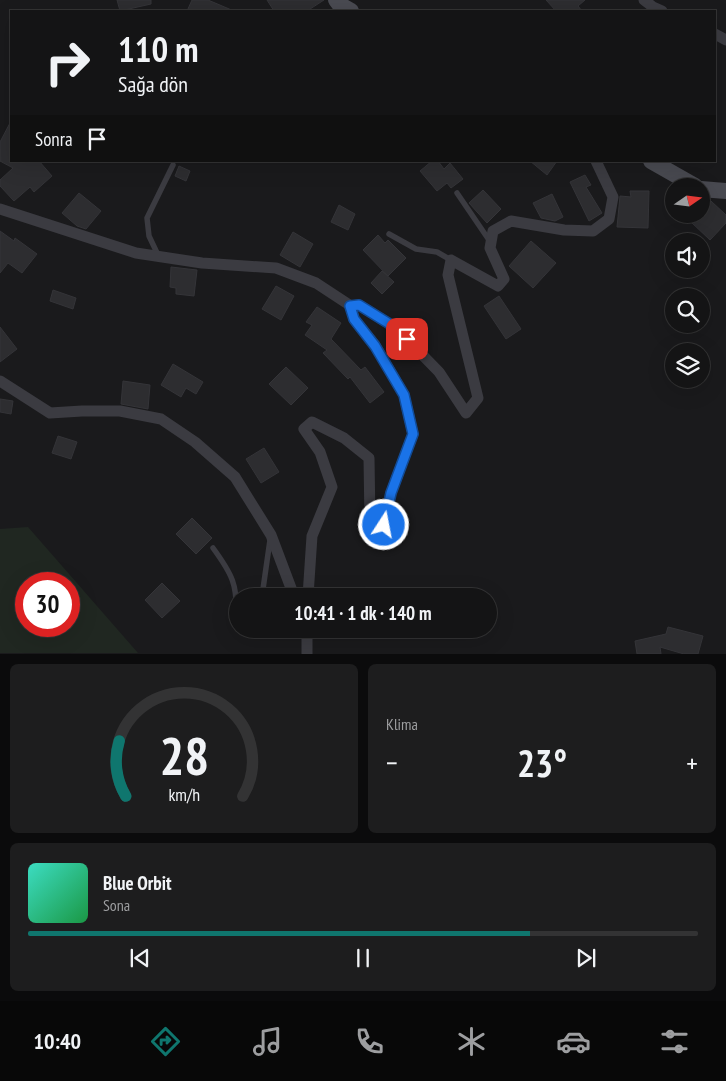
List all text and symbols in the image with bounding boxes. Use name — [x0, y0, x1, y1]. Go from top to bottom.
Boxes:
text: 110 m — [118, 26, 199, 72]
icon: right — [35, 30, 100, 95]
text: Sağa dön — [118, 70, 188, 98]
icon: arrive — [83, 125, 111, 153]
text: Sonra — [35, 127, 73, 151]
north arrow — [665, 178, 710, 222]
map controls — [665, 178, 710, 388]
button: sound — [665, 233, 710, 278]
button: search — [665, 288, 710, 333]
pin — [386, 318, 428, 360]
icon: arrive — [393, 325, 421, 353]
button: layers — [665, 343, 710, 388]
position arrow — [357, 498, 409, 550]
speed limit sign: 30 — [15, 572, 80, 637]
text: 10:41 · 1 dk · 140 m — [294, 601, 432, 625]
text: Klima — [386, 714, 418, 734]
text: 28 — [159, 722, 209, 789]
text: 23° — [517, 738, 567, 787]
text: − — [386, 744, 398, 781]
text: + — [686, 744, 698, 781]
text: km/h — [168, 783, 200, 806]
text: Blue Orbit — [103, 871, 172, 895]
text: Sona — [103, 895, 130, 915]
icon: previous — [126, 944, 154, 972]
icon: pause — [349, 944, 377, 972]
icon: next — [572, 944, 600, 972]
icon: directions — [148, 1024, 183, 1059]
icon: music — [250, 1024, 285, 1059]
icon: phone — [352, 1024, 387, 1059]
icon: climate — [454, 1024, 489, 1059]
icon: car — [556, 1024, 591, 1059]
icon: filters — [657, 1024, 692, 1059]
text: 10:40 — [33, 1027, 81, 1055]

